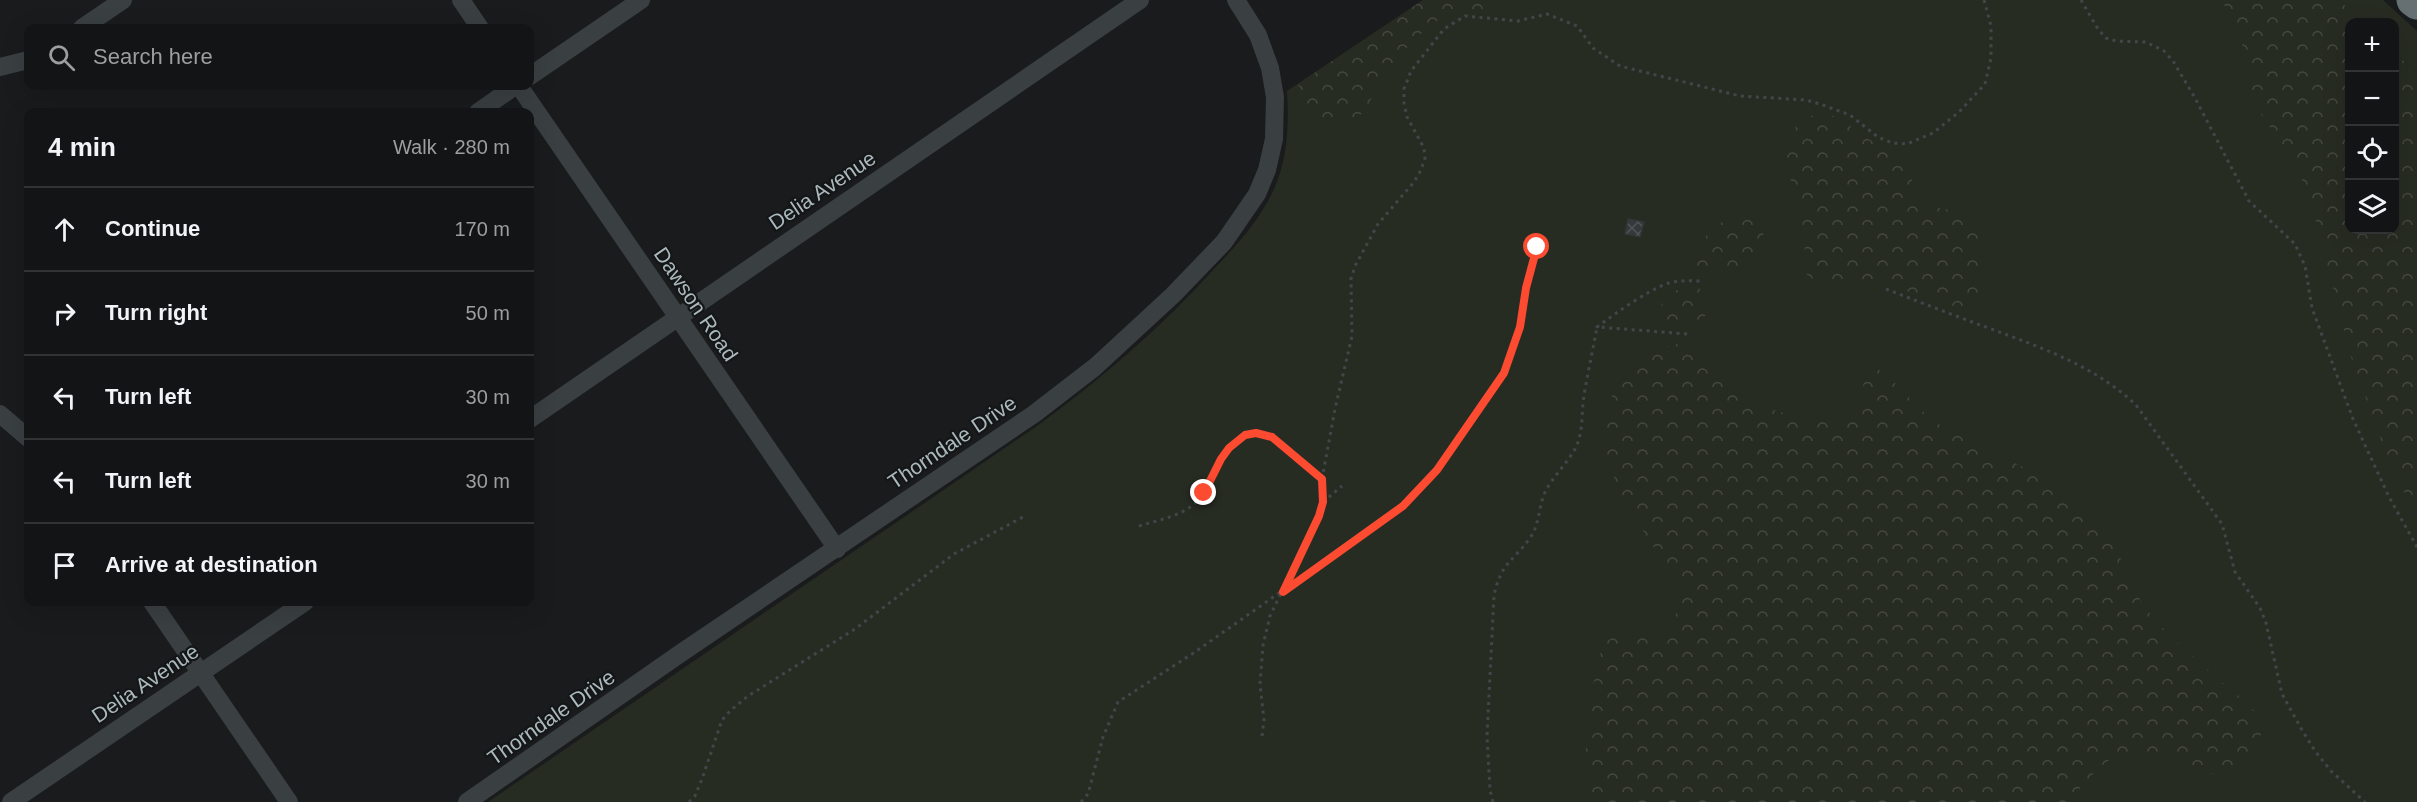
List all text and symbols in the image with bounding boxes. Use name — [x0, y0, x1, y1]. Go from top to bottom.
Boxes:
map controls — [2345, 18, 2399, 234]
button: + — [2345, 18, 2399, 72]
search box — [24, 24, 534, 90]
icon: search — [45, 41, 78, 74]
text: Search here — [93, 44, 213, 69]
button: − — [2345, 72, 2399, 126]
button: locate — [2345, 126, 2399, 180]
text: 4 min — [48, 132, 116, 162]
text: Walk · 280 m — [393, 136, 510, 158]
street label: Delia Avenue — [764, 146, 880, 234]
button: layers — [2345, 180, 2399, 234]
icon: ahead — [48, 213, 81, 246]
text: Continue — [105, 216, 200, 241]
text: 170 m — [454, 218, 510, 240]
route start — [1523, 233, 1549, 259]
street label: Dawson Road — [650, 243, 742, 365]
icon: right — [48, 297, 81, 330]
text: Turn right — [105, 300, 207, 325]
text: 50 m — [466, 302, 510, 324]
icon: left — [48, 381, 81, 414]
text: Turn left — [105, 384, 191, 409]
text: 30 m — [466, 386, 510, 408]
street label: Thorndale Drive — [884, 391, 1020, 493]
icon: left — [48, 465, 81, 498]
text: Turn left — [105, 468, 191, 493]
text: 30 m — [466, 470, 510, 492]
route end — [1190, 479, 1216, 505]
icon: arrive — [48, 549, 81, 582]
text: Arrive at destination — [105, 552, 318, 577]
street label: Delia Avenue — [87, 639, 203, 727]
street label: Thorndale Drive — [483, 665, 619, 769]

